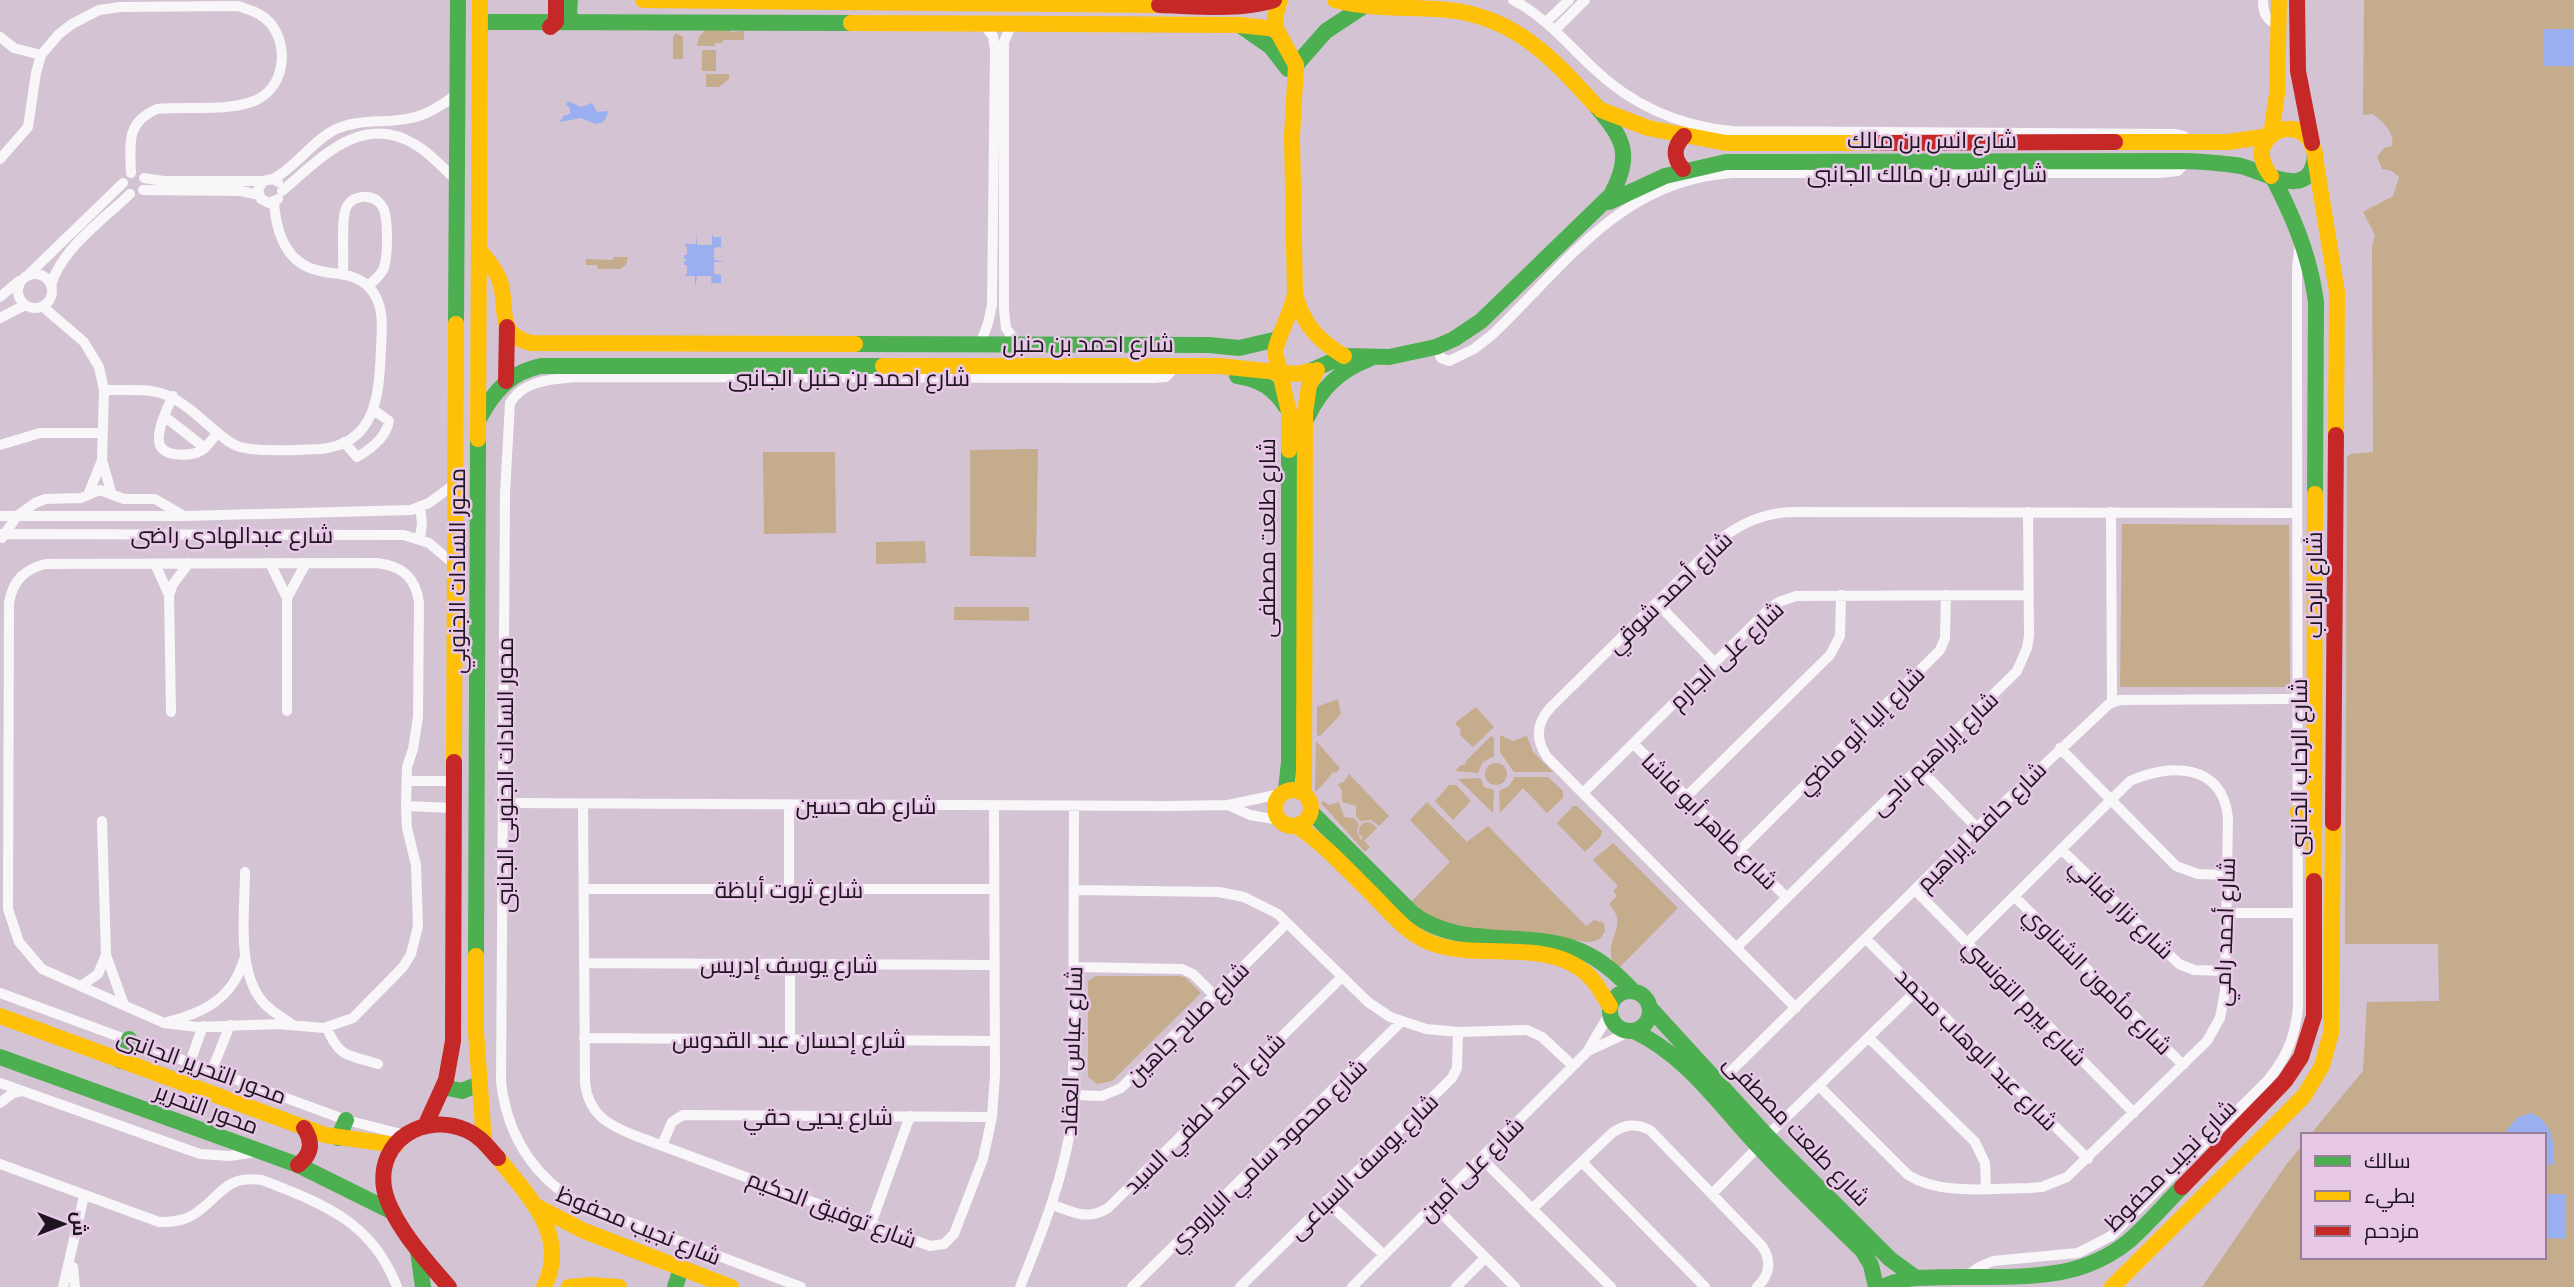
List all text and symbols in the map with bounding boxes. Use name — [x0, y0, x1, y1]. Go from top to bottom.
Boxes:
street label: شارع انس بن مالك — [1847, 127, 2017, 156]
street label: شارع انس بن مالك الجانبى — [1807, 161, 2047, 190]
street label: شارع احمد بن حنبل — [1002, 331, 1174, 360]
street label: شارع احمد بن حنبل الجانبى — [728, 365, 970, 394]
street label: شارع طلعت مصطفى — [1254, 438, 1283, 638]
street label: محور السادات الجنوبي — [444, 468, 475, 674]
street label: شارع عبدالهادى راضى — [131, 522, 333, 551]
street label: شارع أحمد شوقي — [1600, 525, 1741, 662]
street label: شارع الرحاب — [2301, 532, 2330, 638]
street label: شارع على الجارم — [1664, 596, 1791, 717]
street label: محور السادات الجنوبى الجانبى — [492, 637, 519, 913]
street label: شارع إليا أبو ماضي — [1790, 660, 1933, 803]
street label: شارع الرحاب الجانبى — [2286, 678, 2315, 856]
street label: شارع إبراهيم ناجى — [1865, 686, 2005, 823]
street label: شارع طاهر أبو فاشا — [1634, 747, 1784, 897]
street label: شارع حافظ إبراهيم — [1911, 756, 2054, 899]
street label: شارع طه حسين — [796, 793, 936, 822]
street label: شارع نزار قباني — [2061, 852, 2179, 968]
street label: شارع أحمد رامي — [2207, 857, 2245, 1007]
street label: شارع ثروت أباظة — [715, 875, 863, 906]
street label: شارع مأمون الشناوي — [2015, 899, 2179, 1063]
street label: شارع بيرم التونسي — [1955, 934, 2092, 1074]
street label: شارع يوسف إدريس — [700, 952, 878, 981]
street label: شارع صلاح جاهين — [1120, 956, 1256, 1092]
street label: شارع عبد الوهاب محمد — [1888, 963, 2063, 1138]
street label: شارع عباس العقاد — [1056, 966, 1090, 1136]
street label: محور التحرير الجانبى — [114, 1023, 290, 1109]
street label: شارع أحمد لطفي السيد — [1117, 1026, 1294, 1203]
street label: شارع إحسان عبد القدوس — [672, 1027, 906, 1056]
street label: شارع طلعت مصطفى — [1716, 1050, 1875, 1213]
street label: شارع محمود سامي البارودي — [1163, 1054, 1376, 1261]
street label: محور التحرير — [151, 1077, 263, 1139]
street label: شارع يوسف السباعى — [1283, 1088, 1446, 1246]
street label: شارع نجيب محفوظ — [2099, 1094, 2243, 1238]
street label: شارع يحيى حقي — [743, 1104, 893, 1135]
street label: شارع على أمين — [1412, 1110, 1531, 1229]
legend — [2301, 1133, 2546, 1259]
text: سالك — [2364, 1148, 2411, 1172]
street label: شارع توفيق الحكيم — [742, 1165, 920, 1257]
street label: شارع نجيب محفوظ — [552, 1181, 725, 1273]
text: بطيء — [2364, 1183, 2415, 1212]
north arrow — [28, 1189, 98, 1259]
text: ش — [68, 1212, 91, 1236]
text: مزدحم — [2364, 1218, 2419, 1245]

